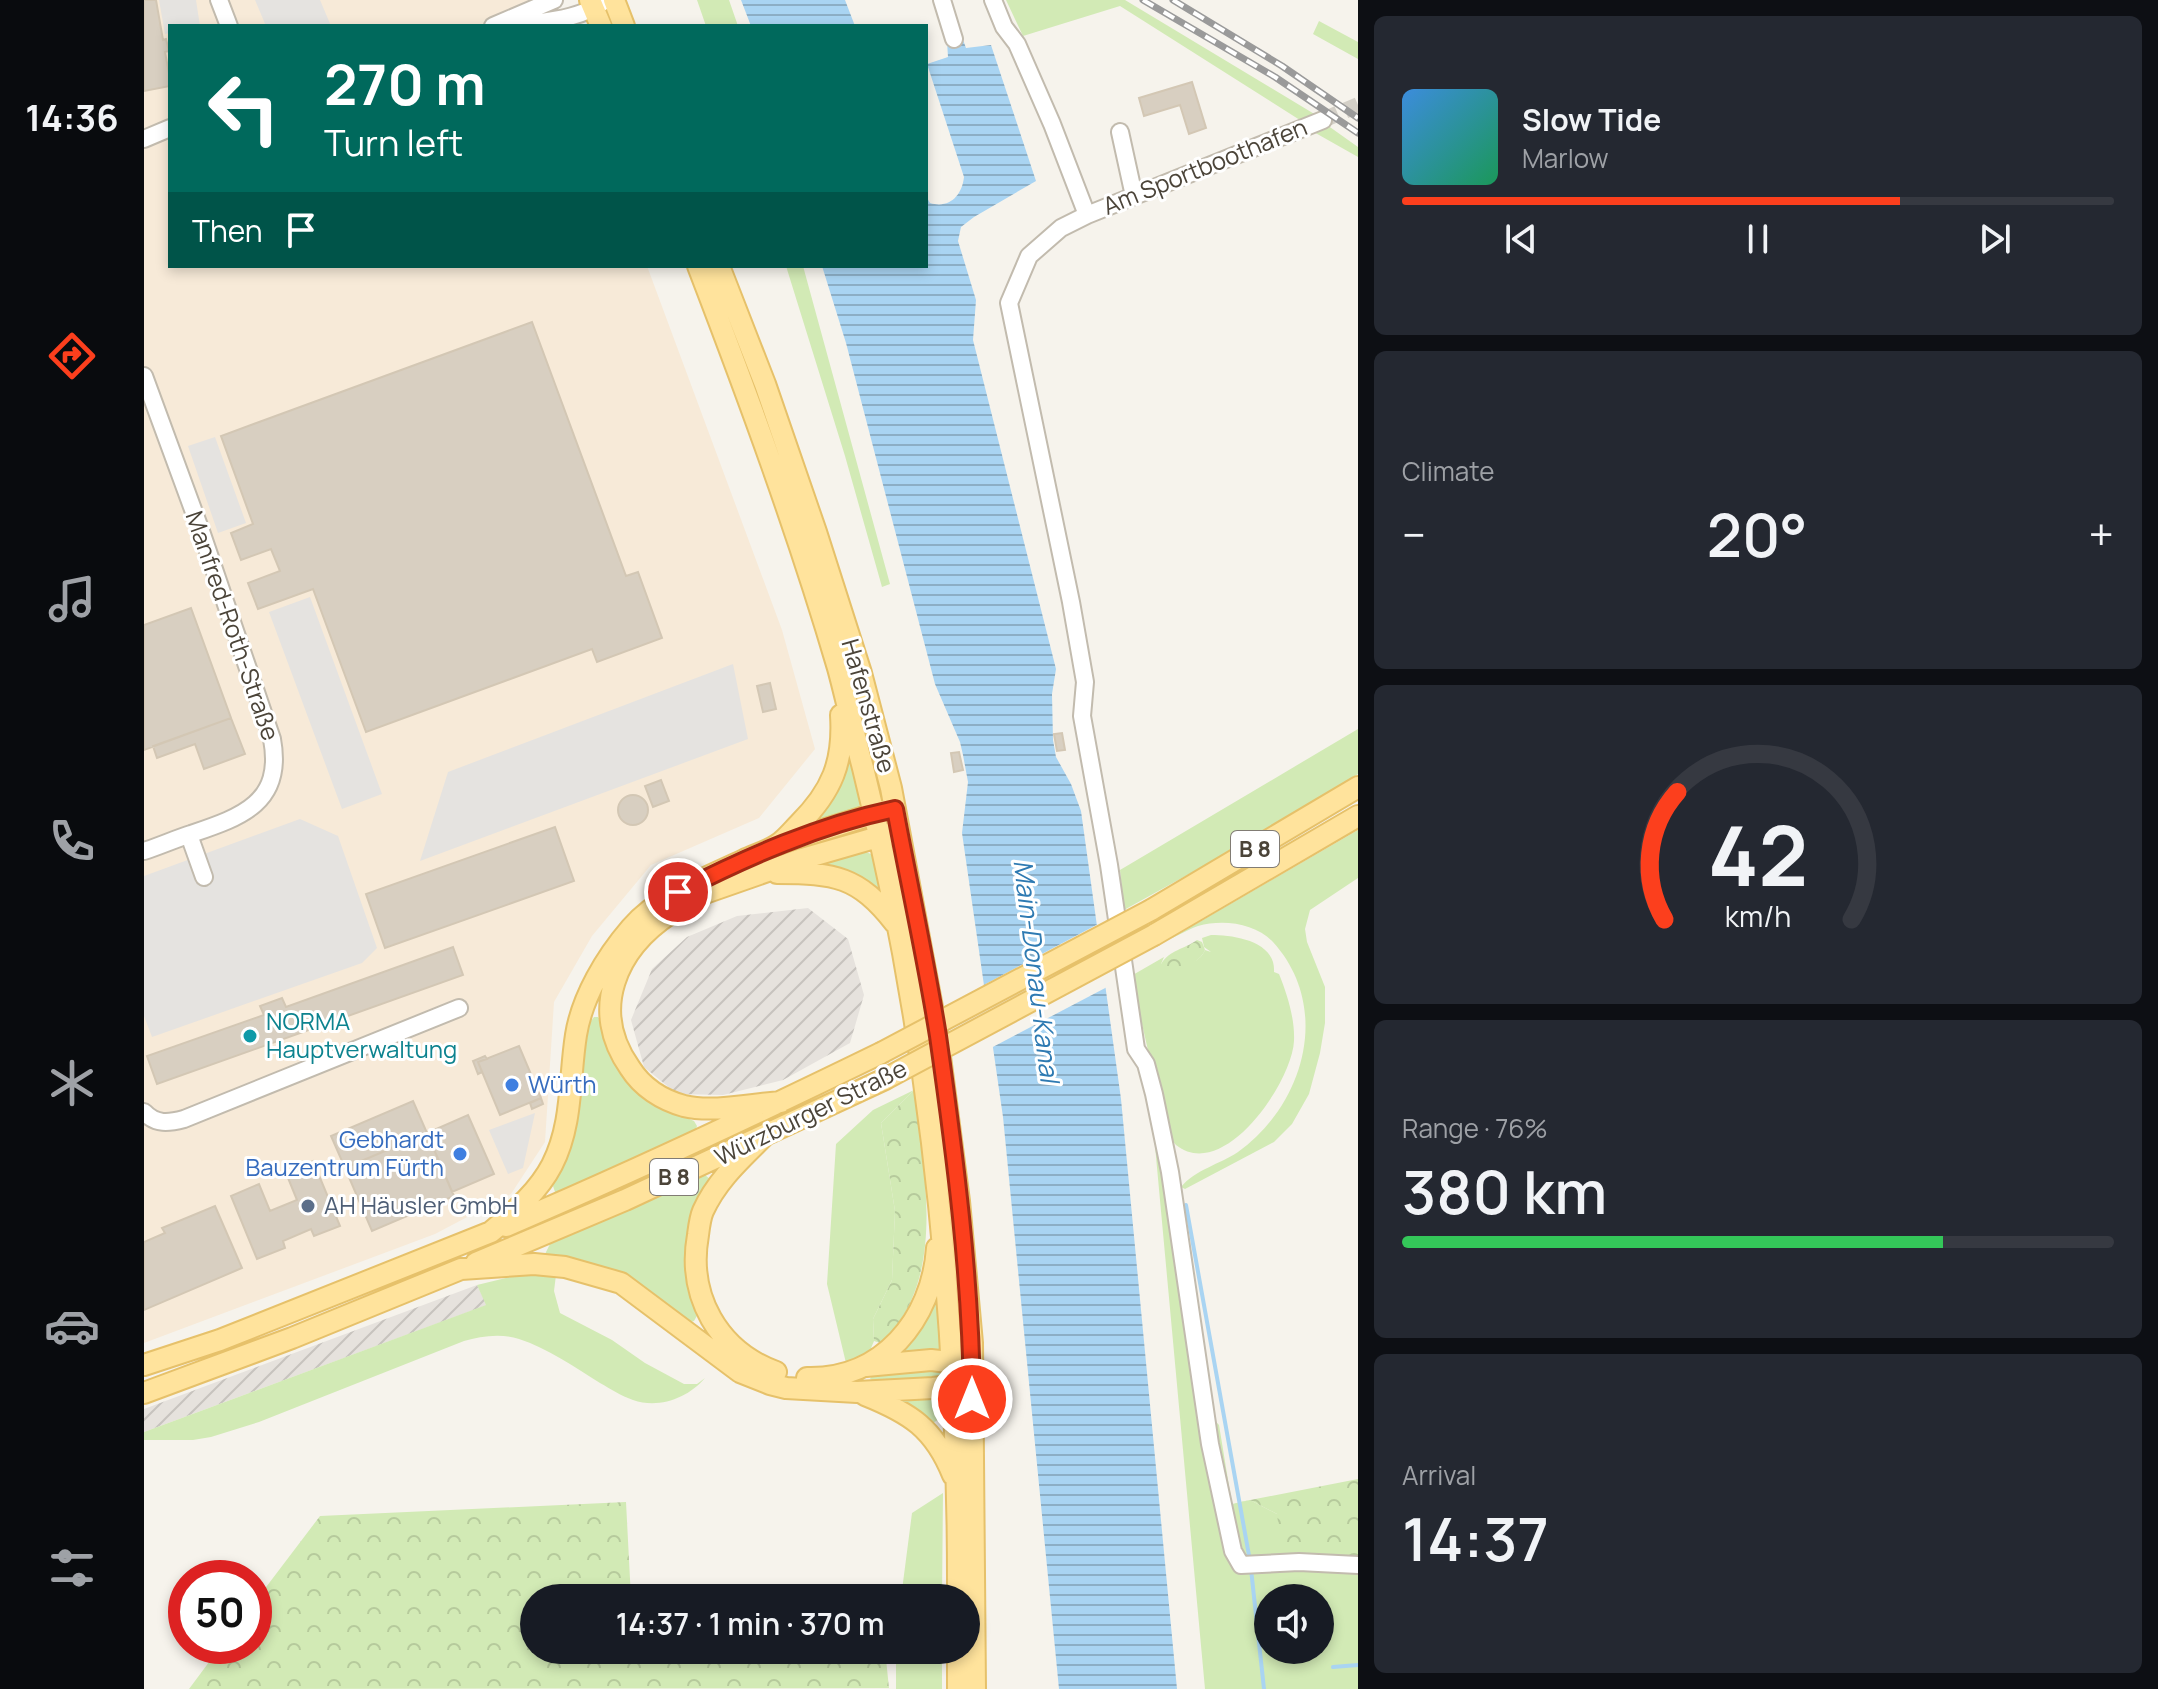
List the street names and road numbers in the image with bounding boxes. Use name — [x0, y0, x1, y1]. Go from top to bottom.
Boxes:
street label: Am Sportboothafen — [1097, 110, 1311, 222]
street label: Manfred-Roth-Straße — [179, 506, 288, 745]
street label: Hafenstraße — [835, 635, 904, 776]
road number: B 8 — [1231, 831, 1279, 867]
street label: Würzburger Straße — [709, 1051, 912, 1173]
road number: B 8 — [650, 1159, 698, 1195]

